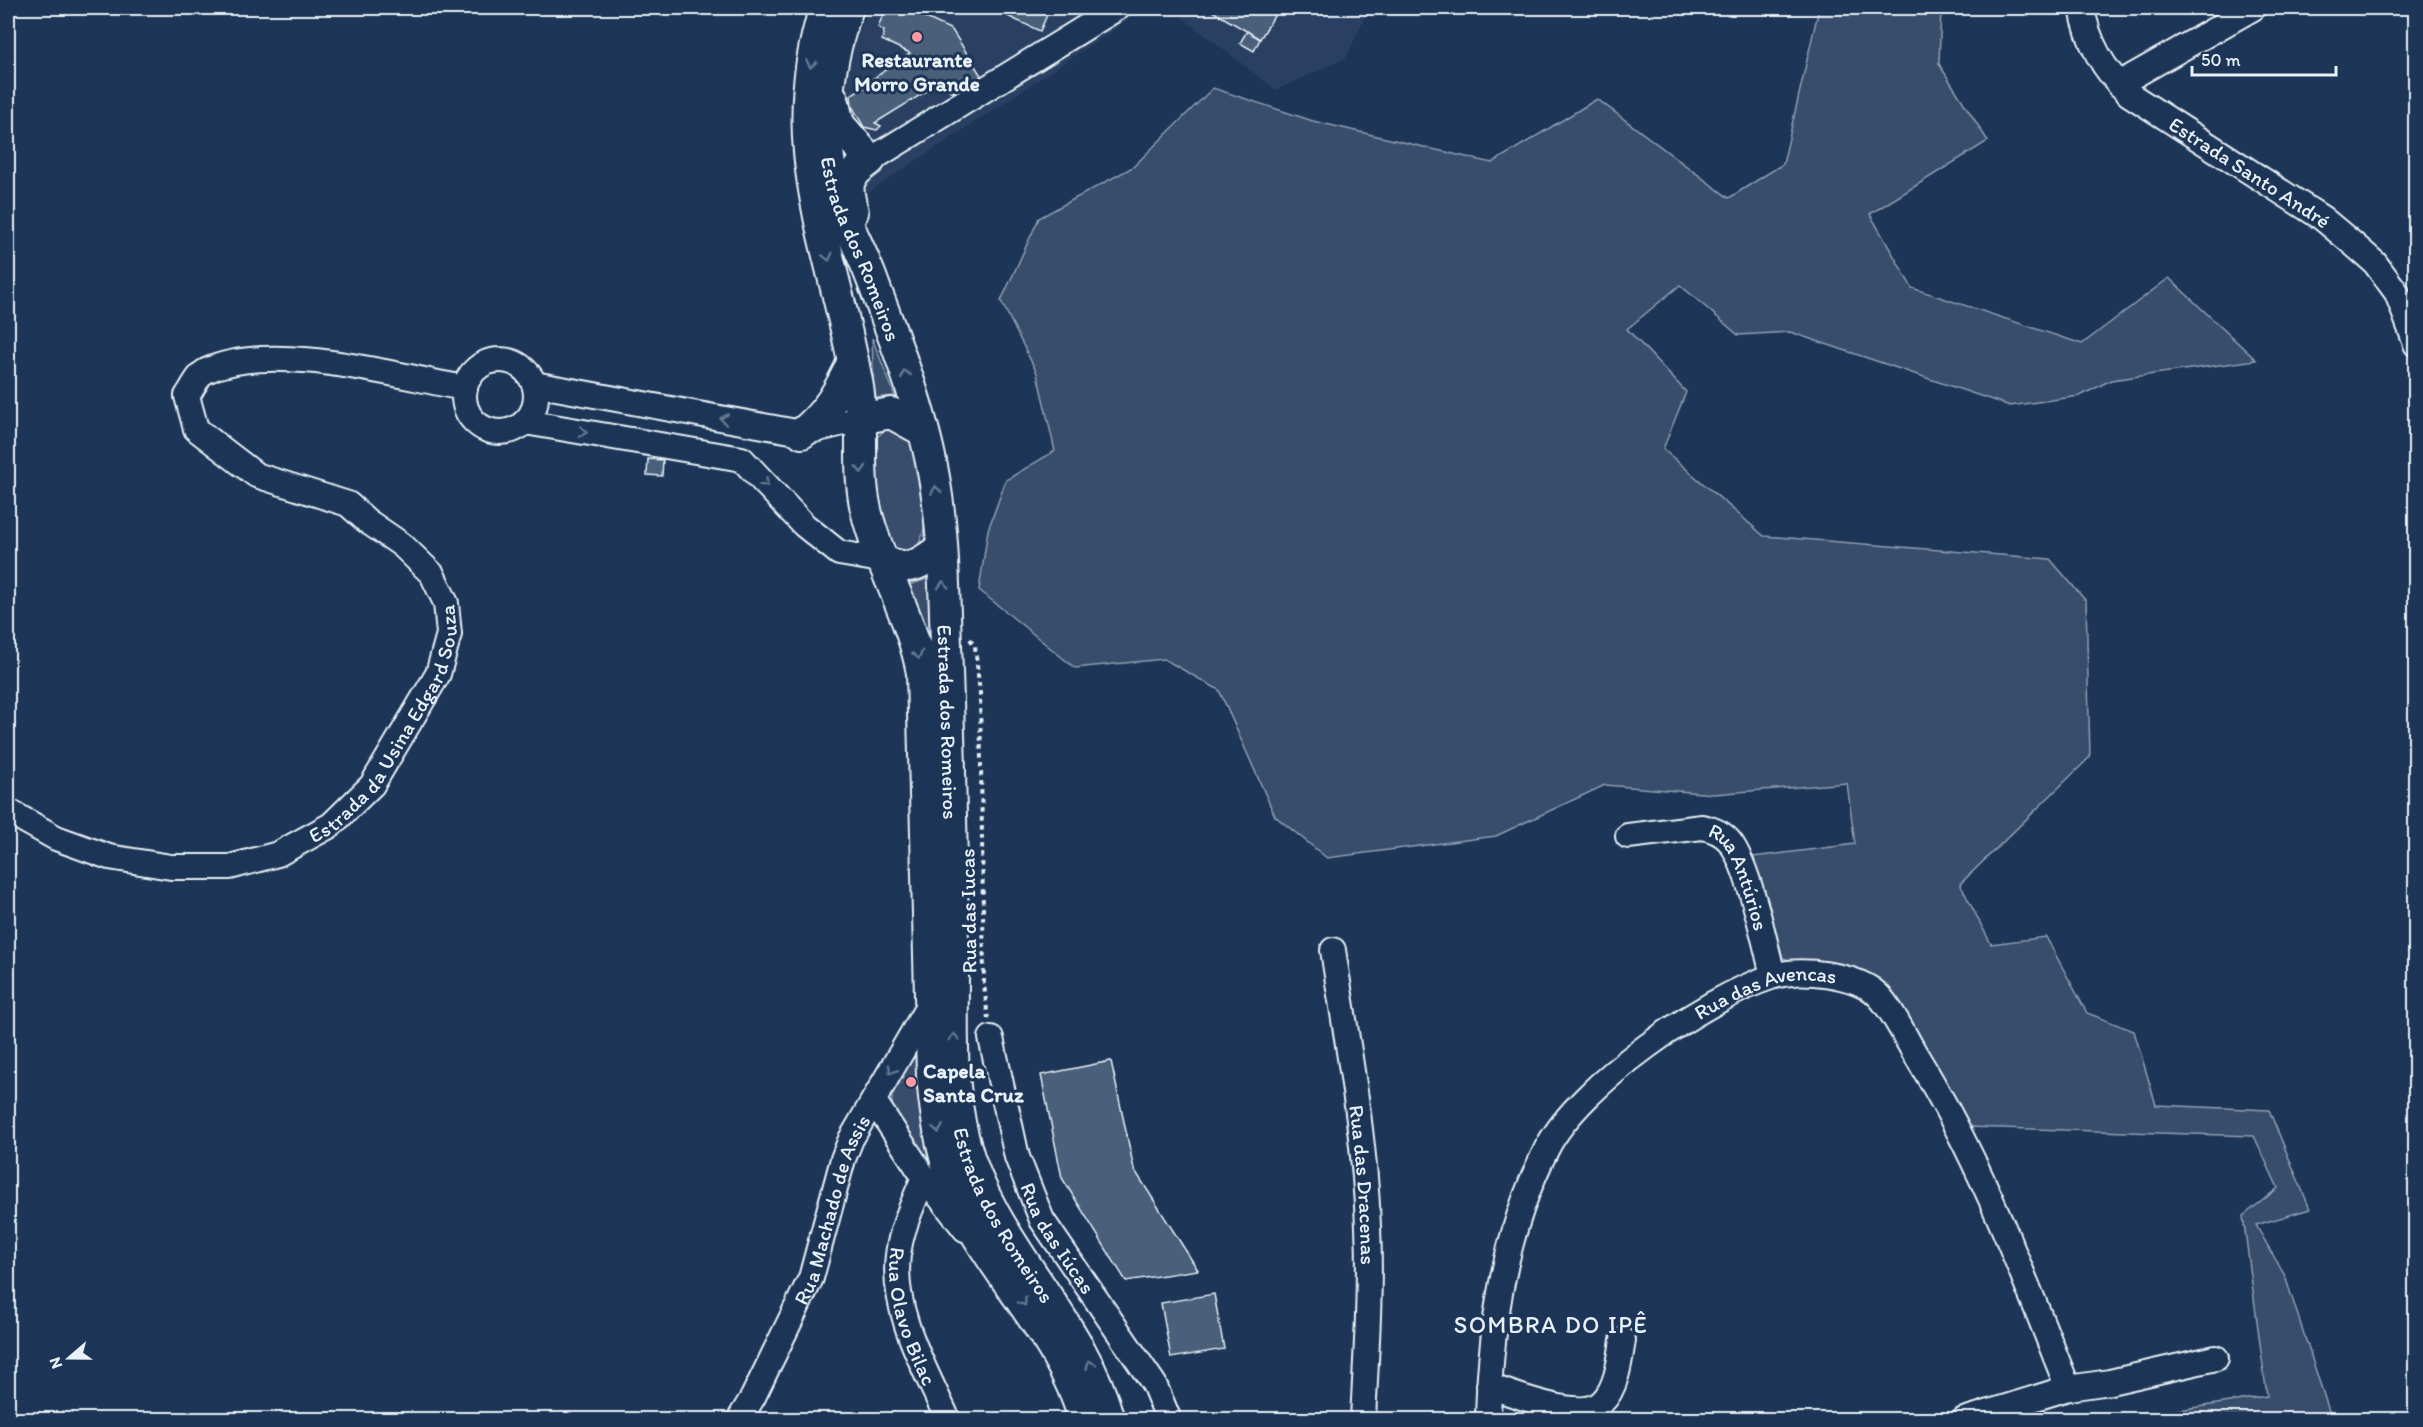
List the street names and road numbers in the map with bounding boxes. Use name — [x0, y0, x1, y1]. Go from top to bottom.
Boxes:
street label: Estrada Santo André — [2165, 111, 2336, 233]
street label: Estrada dos Romeiros — [816, 155, 906, 344]
street label: Estrada da Usina Edgard Souza — [304, 603, 462, 847]
street label: Estrada dos Romeiros — [933, 624, 964, 820]
street label: Rua Antúrios — [1705, 817, 1774, 933]
street label: Rua das Iucas — [954, 848, 982, 974]
street label: Rua das Avencas — [1689, 960, 1839, 1024]
street label: Rua das Dracenas — [1345, 1103, 1381, 1265]
street label: Rua Machado de Assis — [788, 1110, 875, 1309]
street label: Estrada dos Romeiros — [949, 1125, 1060, 1307]
street label: Rua das Iúcas — [1016, 1179, 1101, 1298]
street label: Rua Olavo Bilac — [884, 1246, 943, 1389]

